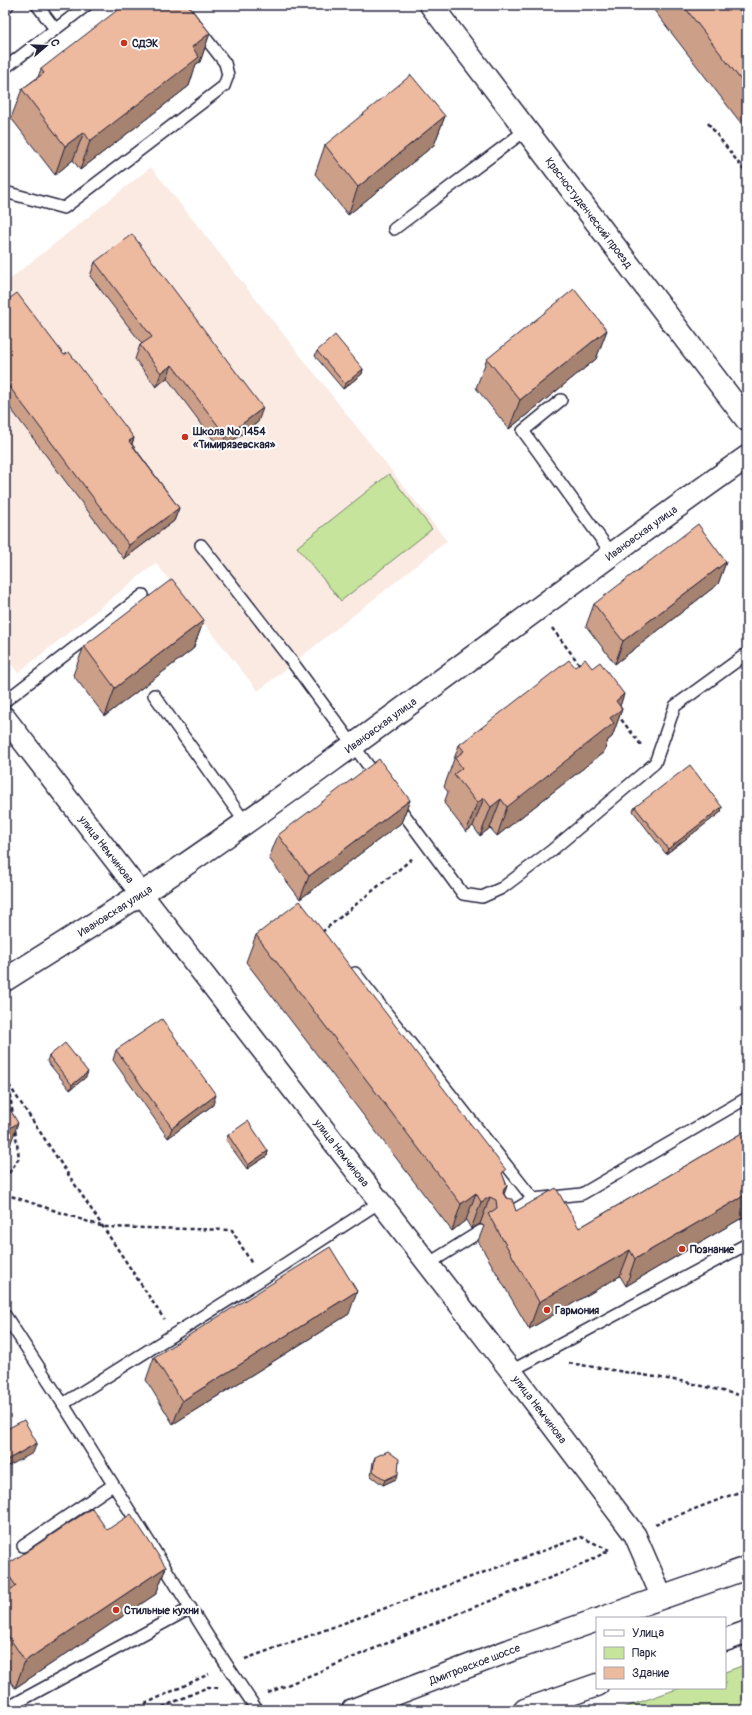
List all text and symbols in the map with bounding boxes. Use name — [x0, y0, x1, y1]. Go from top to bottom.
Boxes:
north arrow — [26, 26, 66, 66]
place label: СДЭК — [132, 37, 158, 50]
text: С — [48, 38, 62, 48]
marker: СДЭК — [119, 38, 129, 48]
street label: Красностуденческий проезд — [543, 155, 636, 271]
place label: Школа № 1454 «Тимирязевская» — [192, 425, 276, 451]
marker: Школа № 1454 «Тимирязевская» — [180, 432, 190, 442]
street label: Ивановская улица — [603, 502, 680, 563]
street label: Ивановская улица — [342, 695, 419, 756]
street label: улица Немчинова — [76, 812, 137, 886]
street label: Ивановская улица — [75, 882, 155, 939]
street label: улица Немчинова — [311, 1116, 372, 1189]
place label: Познание — [690, 1243, 735, 1256]
marker: Познание — [677, 1244, 687, 1254]
place label: Гармония — [555, 1304, 599, 1317]
marker: Гармония — [542, 1305, 552, 1315]
street label: улица Немчинова — [509, 1372, 570, 1446]
place label: Стильные кухни — [124, 1604, 199, 1617]
marker: Стильные кухни — [111, 1605, 121, 1615]
legend — [596, 1617, 726, 1689]
text: Улица — [632, 1626, 664, 1641]
street label: Дмитровское шоссе — [426, 1641, 522, 1687]
text: Парк — [632, 1646, 657, 1661]
text: Здание — [632, 1666, 669, 1681]

